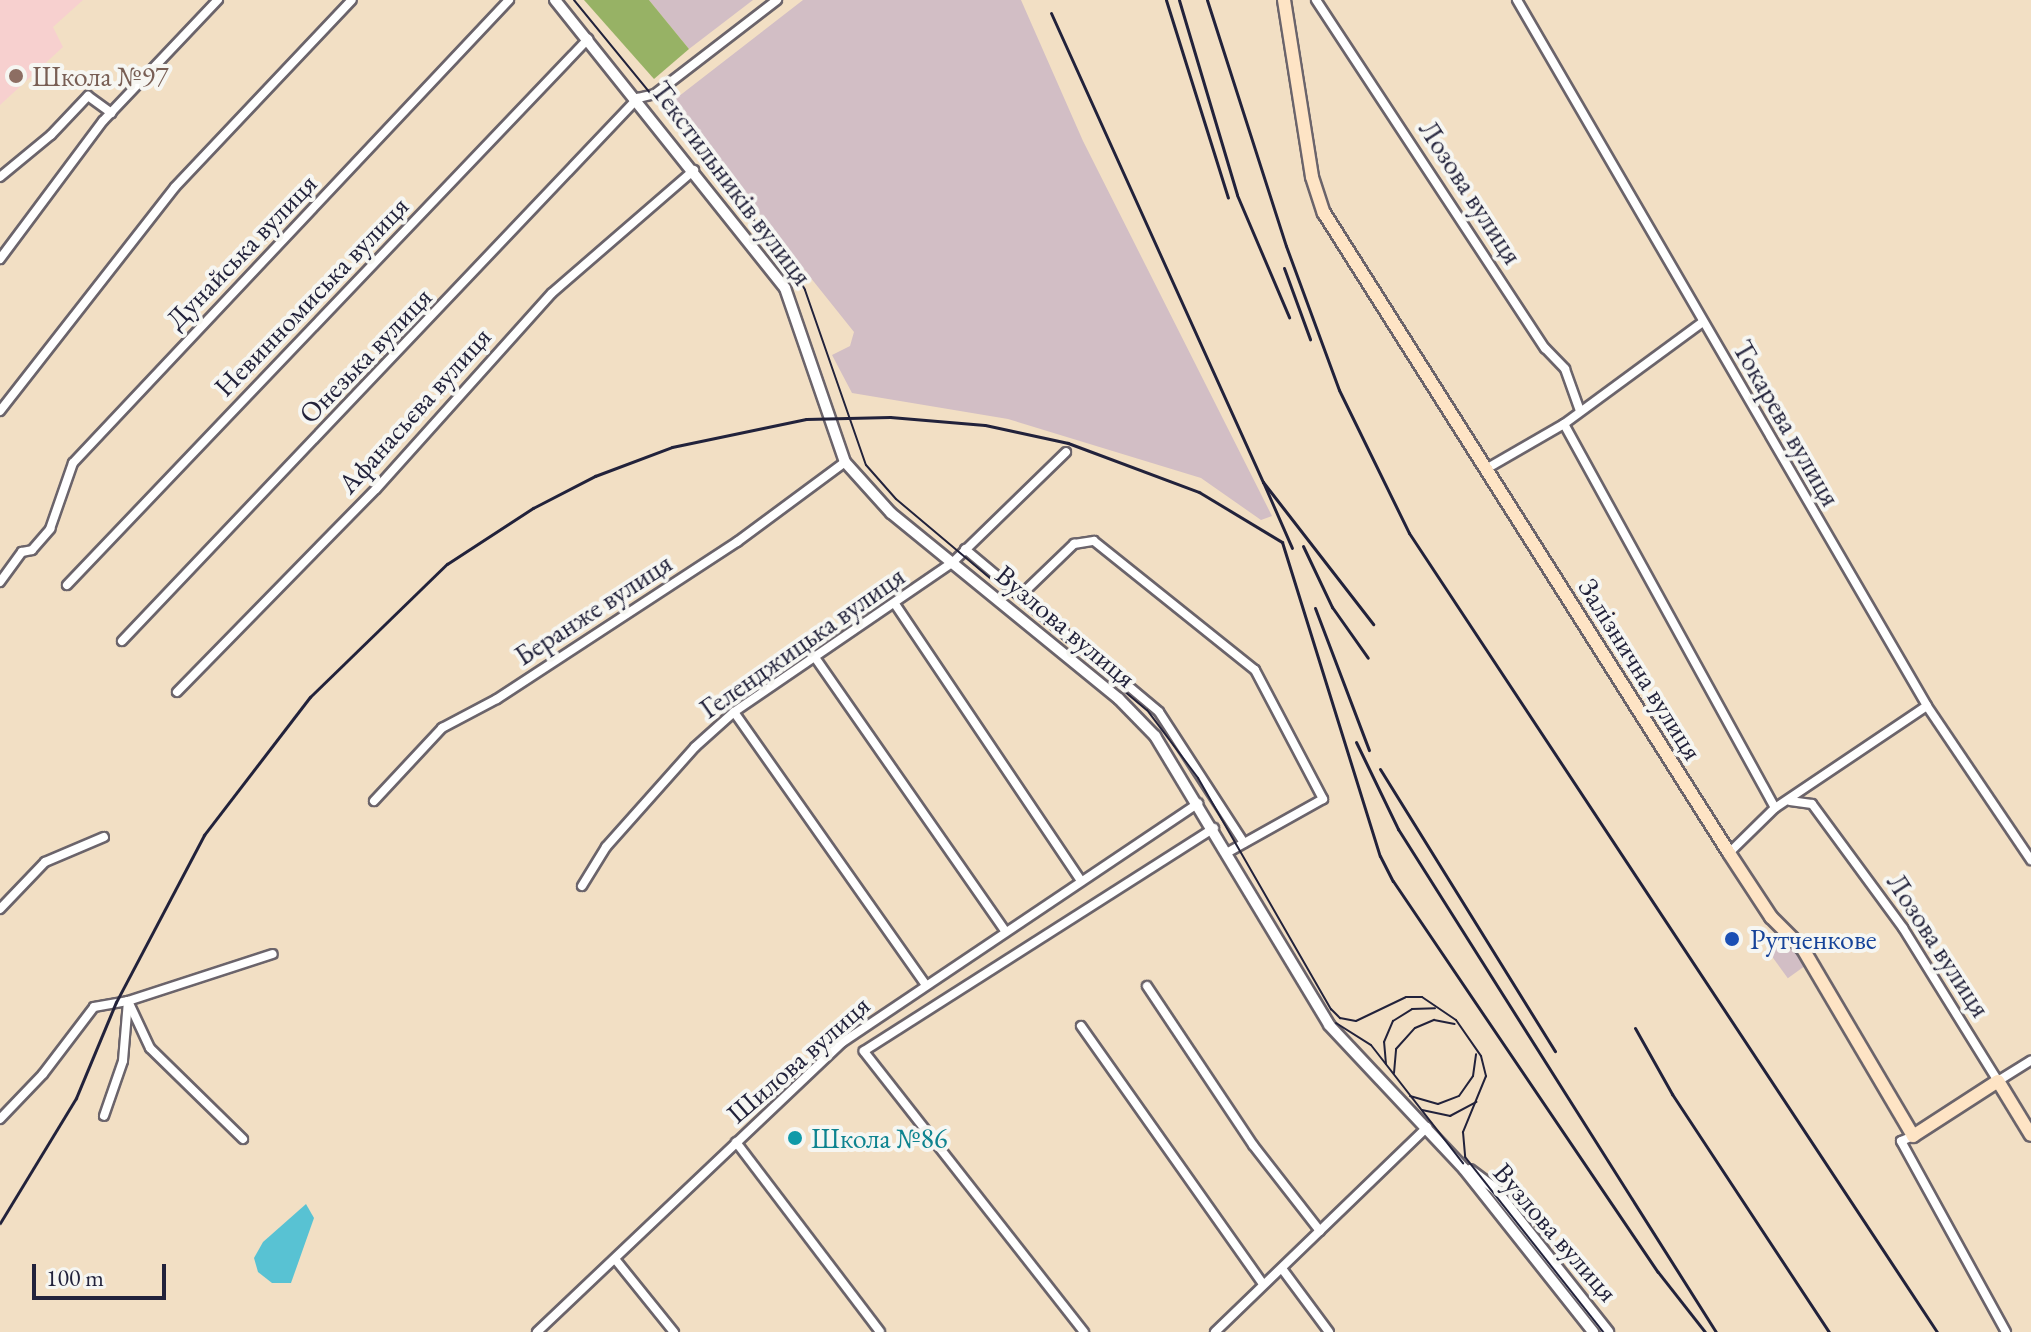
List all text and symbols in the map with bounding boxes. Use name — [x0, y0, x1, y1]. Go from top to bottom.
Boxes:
place label: Школа №97 — [32, 59, 168, 93]
marker: Школа №97 — [7, 67, 25, 85]
street label: Текстильників вулиця — [644, 74, 820, 292]
street label: Лозова вулиця — [1412, 114, 1530, 270]
street label: Дунайська вулиця — [159, 167, 323, 335]
street label: Невинномиська вулиця — [207, 189, 415, 403]
street label: Онезька вулиця — [292, 280, 438, 430]
street label: Афанасьєва вулиця — [330, 320, 498, 500]
street label: Токарева вулиця — [1726, 334, 1848, 512]
street label: Беранже вулиця — [508, 546, 678, 672]
street label: Вузлова вулиця — [989, 558, 1143, 694]
street label: Геленджицька вулиця — [693, 559, 911, 725]
street label: Залізнична вулиця — [1572, 572, 1710, 766]
street label: Лозова вулиця — [1880, 867, 1998, 1023]
place label: Рутченкове — [1750, 922, 1877, 956]
marker: Рутченкове — [1721, 928, 1743, 950]
street label: Шилова вулиця — [720, 988, 876, 1130]
place label: Школа №86 — [811, 1121, 947, 1155]
marker: Школа №86 — [786, 1129, 804, 1147]
street label: Вузлова вулиця — [1487, 1156, 1625, 1308]
scale bar — [36, 1248, 170, 1298]
text: 100 m — [46, 1262, 104, 1293]

